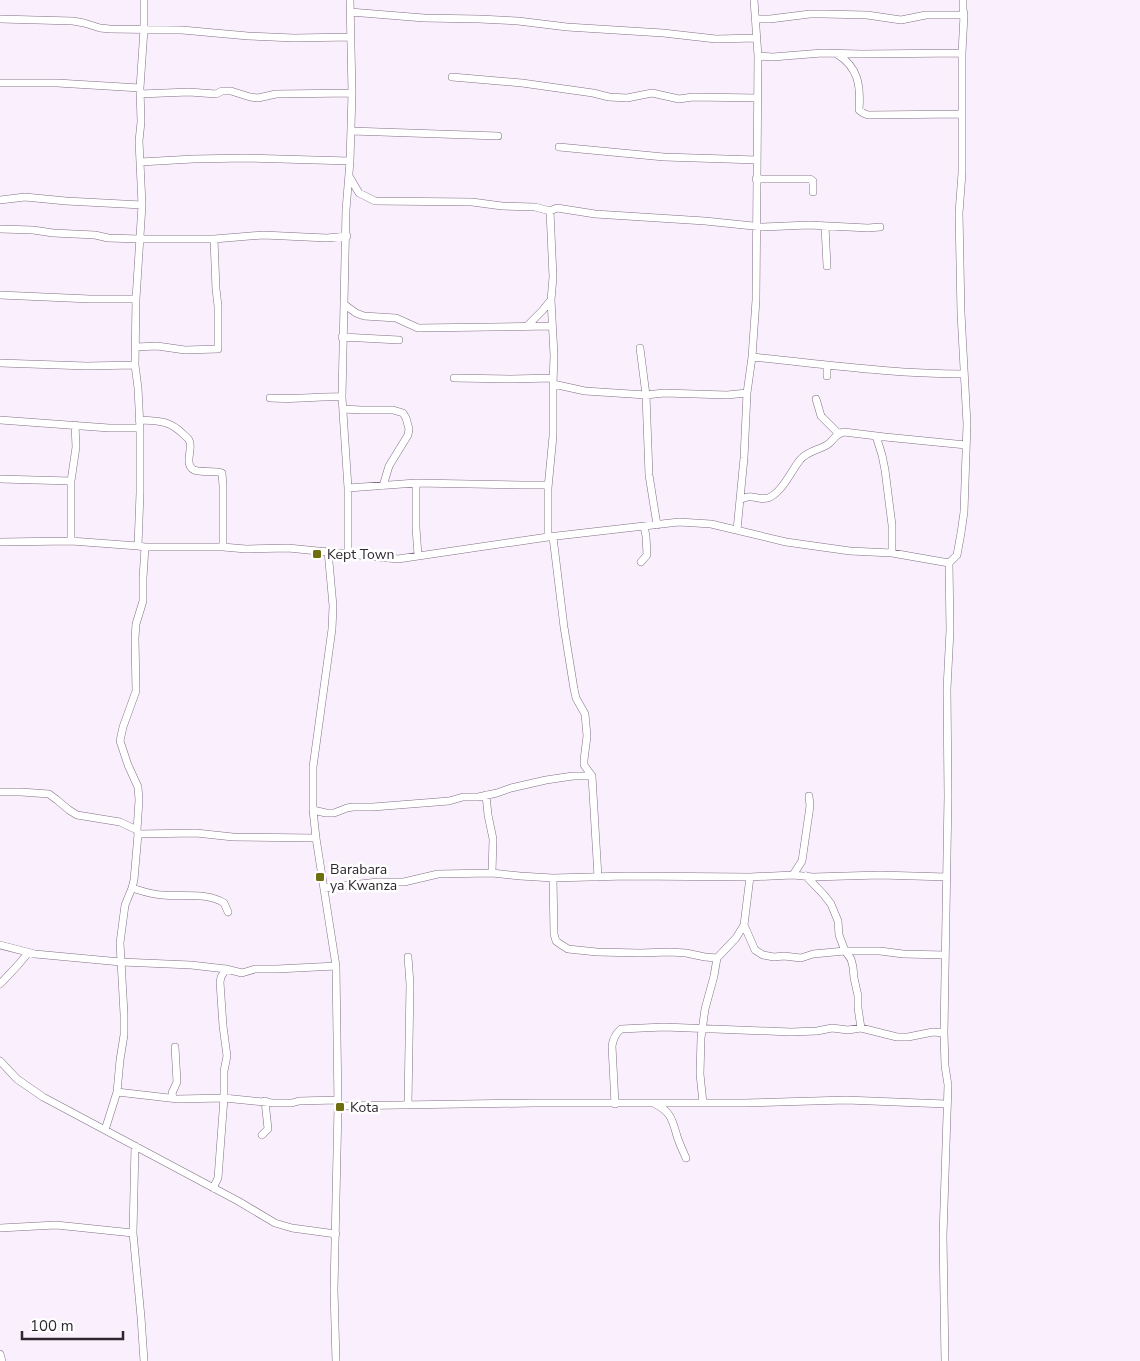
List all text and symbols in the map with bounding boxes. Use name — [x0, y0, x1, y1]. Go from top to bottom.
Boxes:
place label: Kept Town — [327, 545, 394, 564]
marker: Kept Town — [311, 548, 323, 560]
place label: Barabara ya Kwanza — [330, 860, 397, 895]
marker: Barabara ya Kwanza — [314, 871, 326, 883]
place label: Kota — [350, 1098, 379, 1117]
marker: Kota — [334, 1101, 346, 1113]
scale bar — [22, 1308, 124, 1340]
text: 100 m — [30, 1316, 74, 1336]

